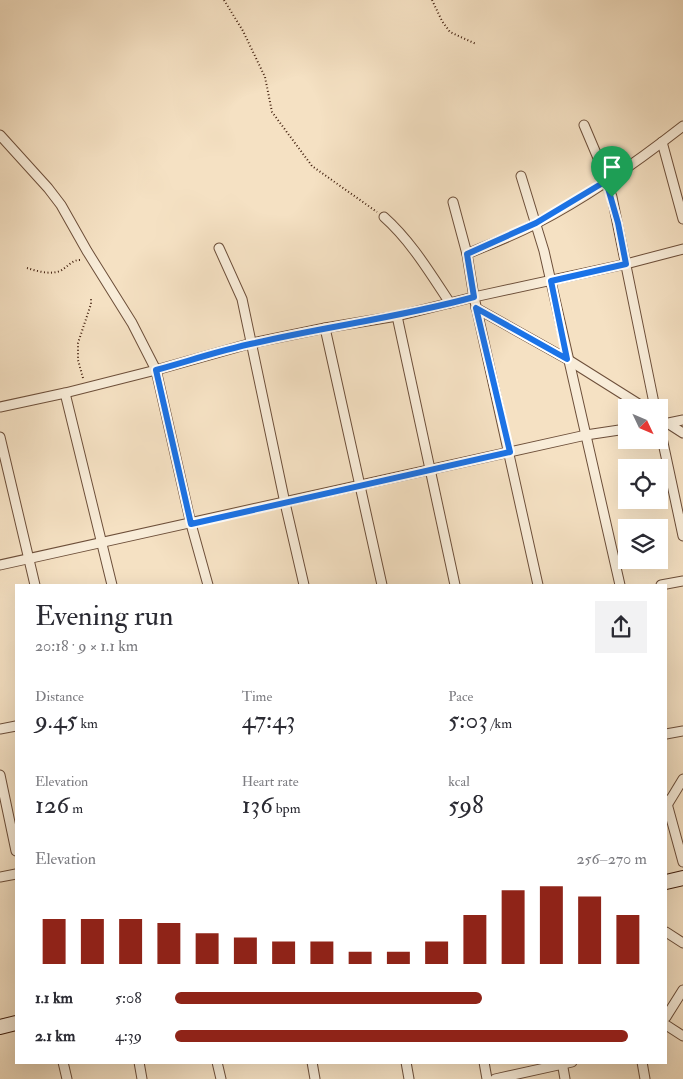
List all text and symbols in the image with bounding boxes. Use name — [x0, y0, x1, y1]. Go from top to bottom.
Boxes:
pin — [591, 146, 633, 197]
icon: arrive — [598, 153, 626, 181]
north arrow — [618, 399, 668, 449]
map controls — [618, 399, 668, 569]
button: locate — [618, 459, 668, 509]
button: layers — [618, 519, 668, 569]
text: Evening run — [35, 599, 173, 634]
button: share — [595, 601, 647, 653]
text: 20:18 · 9 × 1.1 km — [35, 636, 138, 656]
text: Distance — [35, 688, 84, 705]
text: Time — [242, 688, 272, 705]
text: Pace — [448, 688, 473, 705]
text: 9.45 — [35, 705, 78, 736]
text: 47:43 — [242, 705, 295, 736]
text: 5:03 — [448, 705, 488, 736]
text: km — [78, 715, 98, 732]
text: /km — [488, 715, 512, 732]
text: Elevation — [35, 773, 88, 790]
text: Heart rate — [242, 773, 299, 790]
text: kcal — [448, 773, 470, 790]
text: 126 — [35, 790, 69, 821]
text: 136 — [242, 790, 273, 821]
text: 598 — [448, 790, 484, 821]
text: m — [69, 800, 83, 817]
text: bpm — [273, 800, 301, 817]
text: Elevation — [35, 849, 96, 869]
text: 256–270 m — [576, 849, 647, 869]
text: 1.1 km — [35, 988, 73, 1008]
text: 5:08 — [115, 988, 142, 1008]
text: 2.1 km — [35, 1026, 75, 1046]
text: 4:39 — [115, 1026, 142, 1046]

